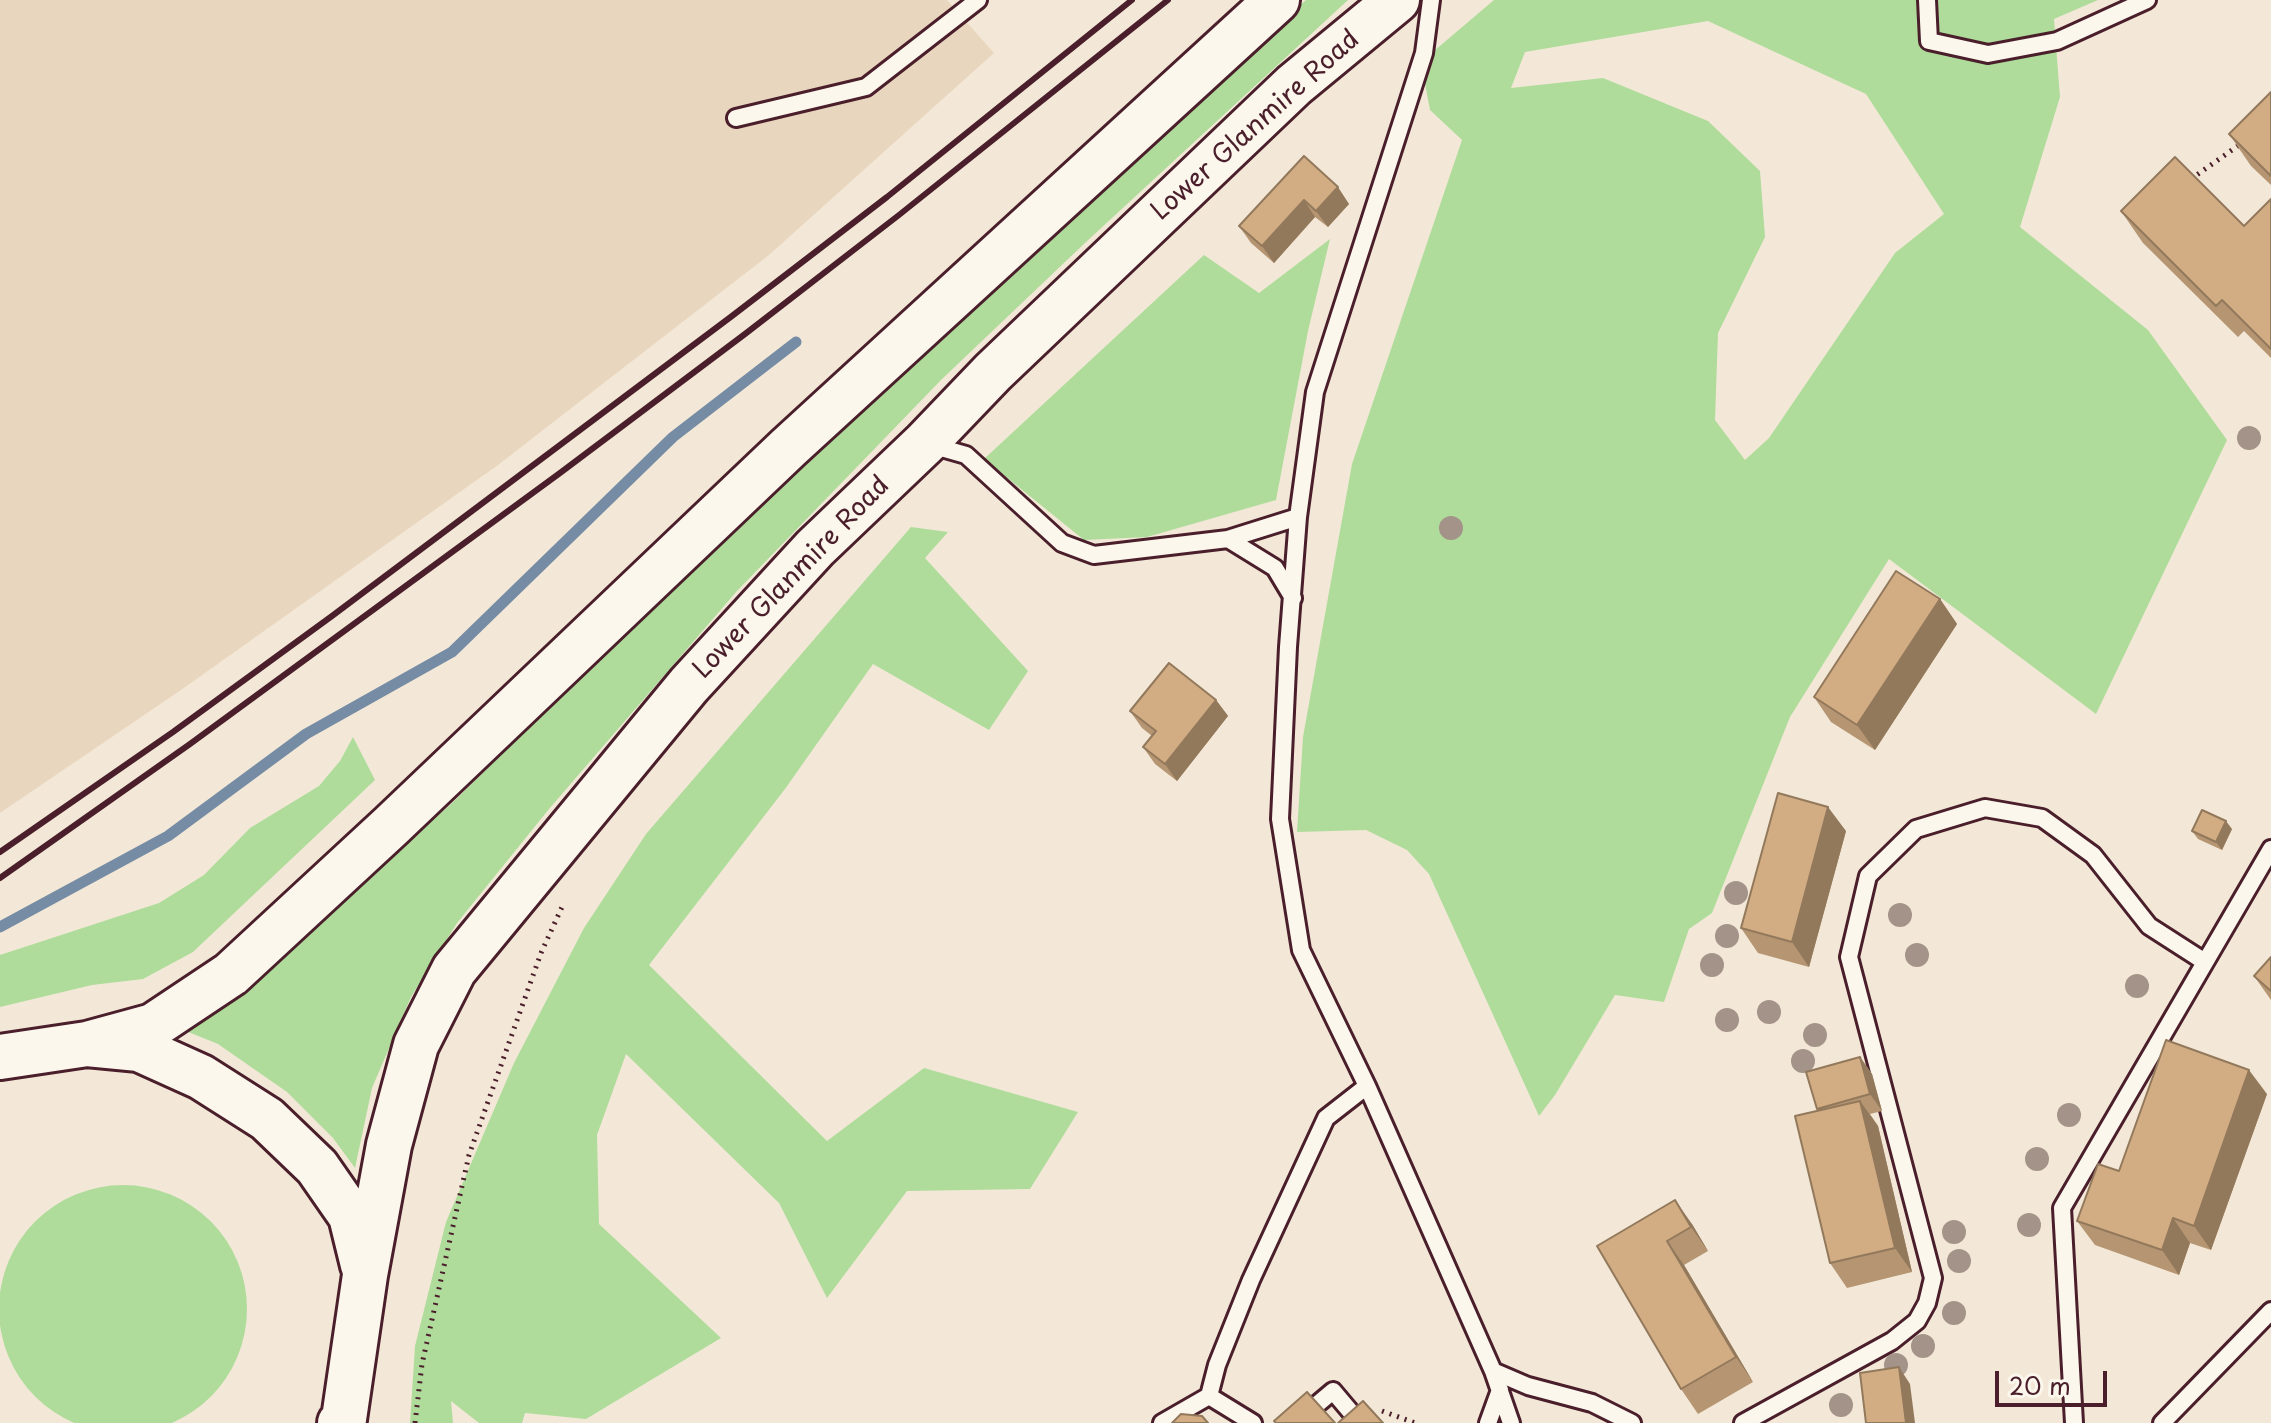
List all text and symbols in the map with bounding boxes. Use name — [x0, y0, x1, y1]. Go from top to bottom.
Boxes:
street label: Lower Glanmire Road — [1146, 24, 1366, 228]
street label: Lower Glanmire Road — [687, 470, 897, 686]
scale bar — [1999, 1355, 2111, 1405]
text: 20 m — [2009, 1367, 2071, 1403]

